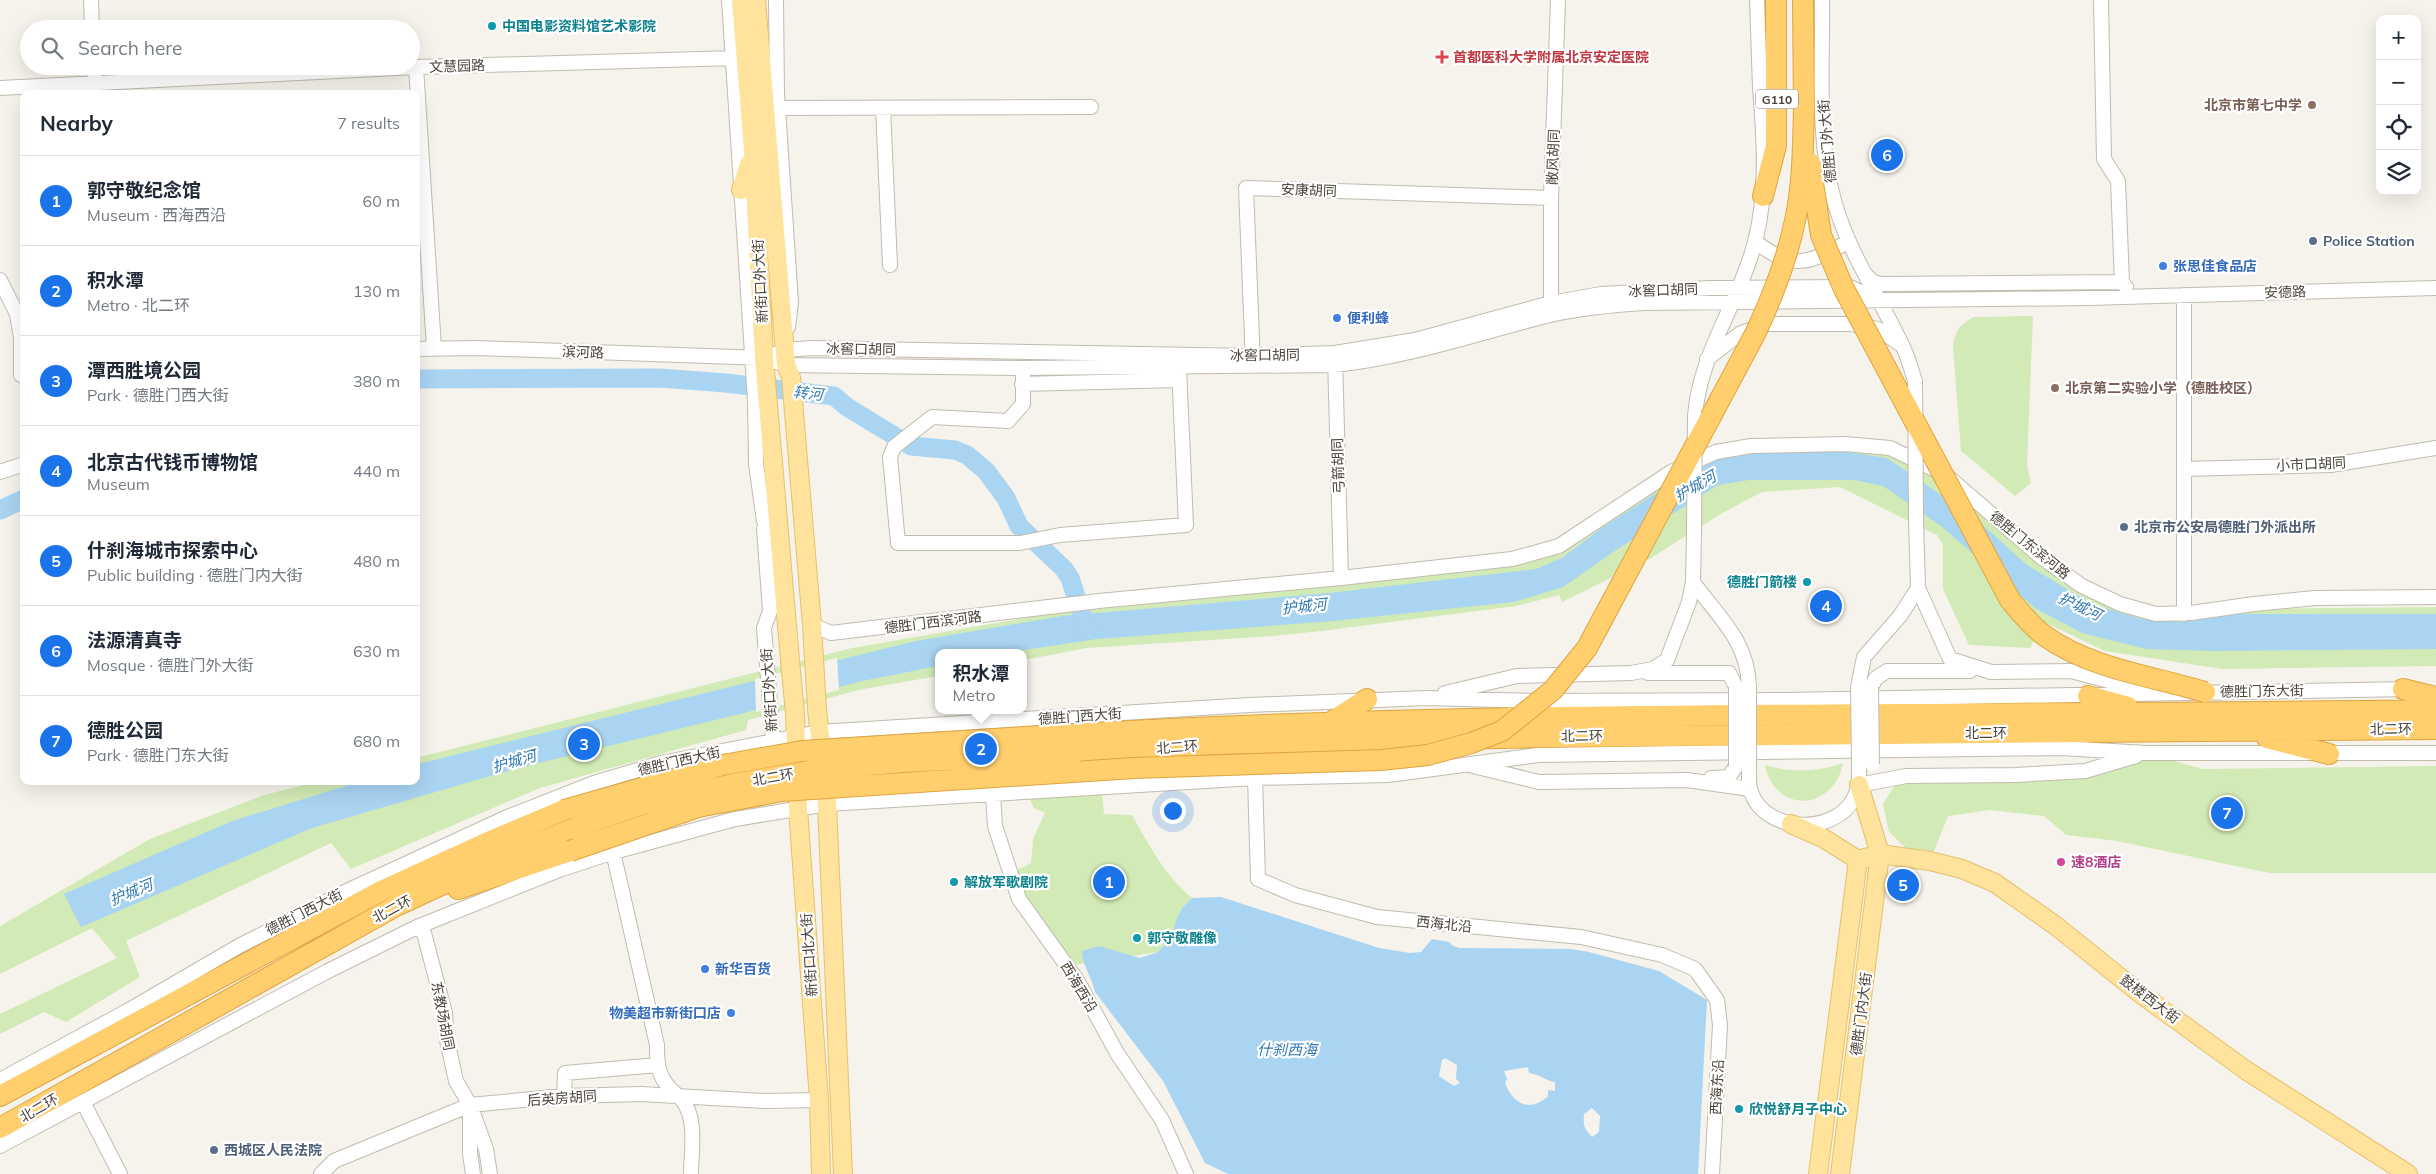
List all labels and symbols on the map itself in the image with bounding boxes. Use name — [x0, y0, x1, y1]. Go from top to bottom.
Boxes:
place label: 中国电影资料馆艺术影院 — [502, 17, 656, 35]
marker: 中国电影资料馆艺术影院 — [486, 20, 498, 32]
place label: 首都医科大学附属北京安定医院 — [1453, 48, 1649, 66]
marker: 首都医科大学附属北京安定医院 — [1435, 50, 1449, 64]
street label: 文慧园路 — [429, 56, 485, 76]
road number: G110 — [1756, 90, 1798, 108]
place label: 北京市第七中学 — [2204, 96, 2302, 114]
street label: 德胜门外大街 — [1814, 98, 1840, 184]
marker: 北京市第七中学 — [2306, 99, 2318, 111]
street label: 敞风胡同 — [1543, 129, 1563, 185]
pin: 6 — [1871, 136, 1903, 174]
street label: 安康胡同 — [1281, 180, 1337, 200]
place label: Police Station — [2323, 232, 2415, 250]
marker: Police Station — [2307, 235, 2319, 247]
street label: 新街口外大街 — [749, 239, 771, 323]
place label: 张思佳食品店 — [2173, 257, 2257, 275]
marker: 张思佳食品店 — [2157, 260, 2169, 272]
street label: 冰窖口胡同 — [1628, 280, 1698, 300]
street label: 安德路 — [2264, 282, 2306, 302]
place label: 便利蜂 — [1347, 309, 1389, 327]
marker: 便利蜂 — [1331, 312, 1343, 324]
street label: 冰窖口胡同 — [826, 339, 896, 359]
street label: 滨河路 — [562, 342, 604, 362]
street label: 冰窖口胡同 — [1230, 345, 1300, 365]
place label: 北京第二实验小学（德胜校区） — [2065, 379, 2261, 397]
water label: 转河 — [792, 382, 827, 404]
marker: 北京第二实验小学（德胜校区） — [2049, 382, 2061, 394]
street label: 弓箭胡同 — [1328, 438, 1348, 494]
street label: 小市口胡同 — [2276, 453, 2346, 475]
water label: 护城河 — [1671, 465, 1722, 505]
street label: 德胜门东滨河路 — [1986, 507, 2074, 583]
place label: 北京市公安局德胜门外派出所 — [2134, 518, 2316, 536]
marker: 北京市公安局德胜门外派出所 — [2118, 521, 2130, 533]
place label: 德胜门箭楼 — [1727, 573, 1797, 591]
marker: 德胜门箭楼 — [1801, 576, 1813, 588]
pin: 4 — [1810, 587, 1842, 625]
water label: 护城河 — [2056, 588, 2107, 625]
water label: 护城河 — [1281, 594, 1330, 618]
street label: 德胜门西滨河路 — [883, 607, 983, 637]
street label: 新街口外大街 — [757, 647, 781, 733]
street label: 德胜门东大街 — [2220, 681, 2304, 701]
street label: 德胜门西大街 — [1037, 704, 1123, 728]
street label: 北二环 — [2370, 720, 2412, 738]
street label: 北二环 — [1965, 724, 2007, 742]
pin: 3 — [568, 725, 600, 763]
street label: 北二环 — [1561, 727, 1603, 745]
pin: 2 — [965, 730, 997, 768]
street label: 北二环 — [1155, 737, 1199, 757]
street label: 德胜门西大街 — [636, 743, 722, 779]
water label: 护城河 — [490, 745, 541, 776]
street label: 北二环 — [751, 764, 795, 790]
pin: 7 — [2211, 794, 2243, 832]
your location — [1160, 798, 1186, 824]
place label: 速8酒店 — [2071, 853, 2121, 871]
marker: 速8酒店 — [2055, 856, 2067, 868]
pin: 1 — [1093, 863, 1125, 901]
pin: 5 — [1887, 866, 1919, 904]
place label: 解放军歌剧院 — [964, 873, 1048, 891]
water label: 护城河 — [107, 874, 158, 909]
marker: 解放军歌剧院 — [948, 876, 960, 888]
street label: 德胜门西大街 — [262, 885, 346, 939]
street label: 北二环 — [369, 891, 415, 927]
street label: 新街口北大街 — [797, 912, 821, 998]
street label: 西海北沿 — [1415, 912, 1473, 936]
place label: 郭守敬雕像 — [1147, 929, 1217, 947]
marker: 郭守敬雕像 — [1131, 932, 1143, 944]
street label: 西海西沿 — [1057, 958, 1101, 1016]
place label: 新华百货 — [715, 960, 771, 978]
marker: 新华百货 — [699, 963, 711, 975]
street label: 德胜门内大街 — [1847, 971, 1875, 1057]
street label: 鼓楼西大街 — [2117, 971, 2183, 1027]
street label: 东教场胡同 — [427, 980, 459, 1052]
place label: 物美超市新街口店 — [609, 1004, 721, 1022]
marker: 物美超市新街口店 — [725, 1007, 737, 1019]
water label: 什刹西海 — [1257, 1040, 1319, 1059]
street label: 西海东沿 — [1707, 1059, 1727, 1115]
street label: 后英房胡同 — [526, 1087, 598, 1109]
street label: 北二环 — [16, 1090, 62, 1126]
place label: 欣悦舒月子中心 — [1749, 1100, 1847, 1118]
marker: 欣悦舒月子中心 — [1733, 1103, 1745, 1115]
place label: 西城区人民法院 — [224, 1141, 322, 1159]
marker: 西城区人民法院 — [208, 1144, 220, 1156]

